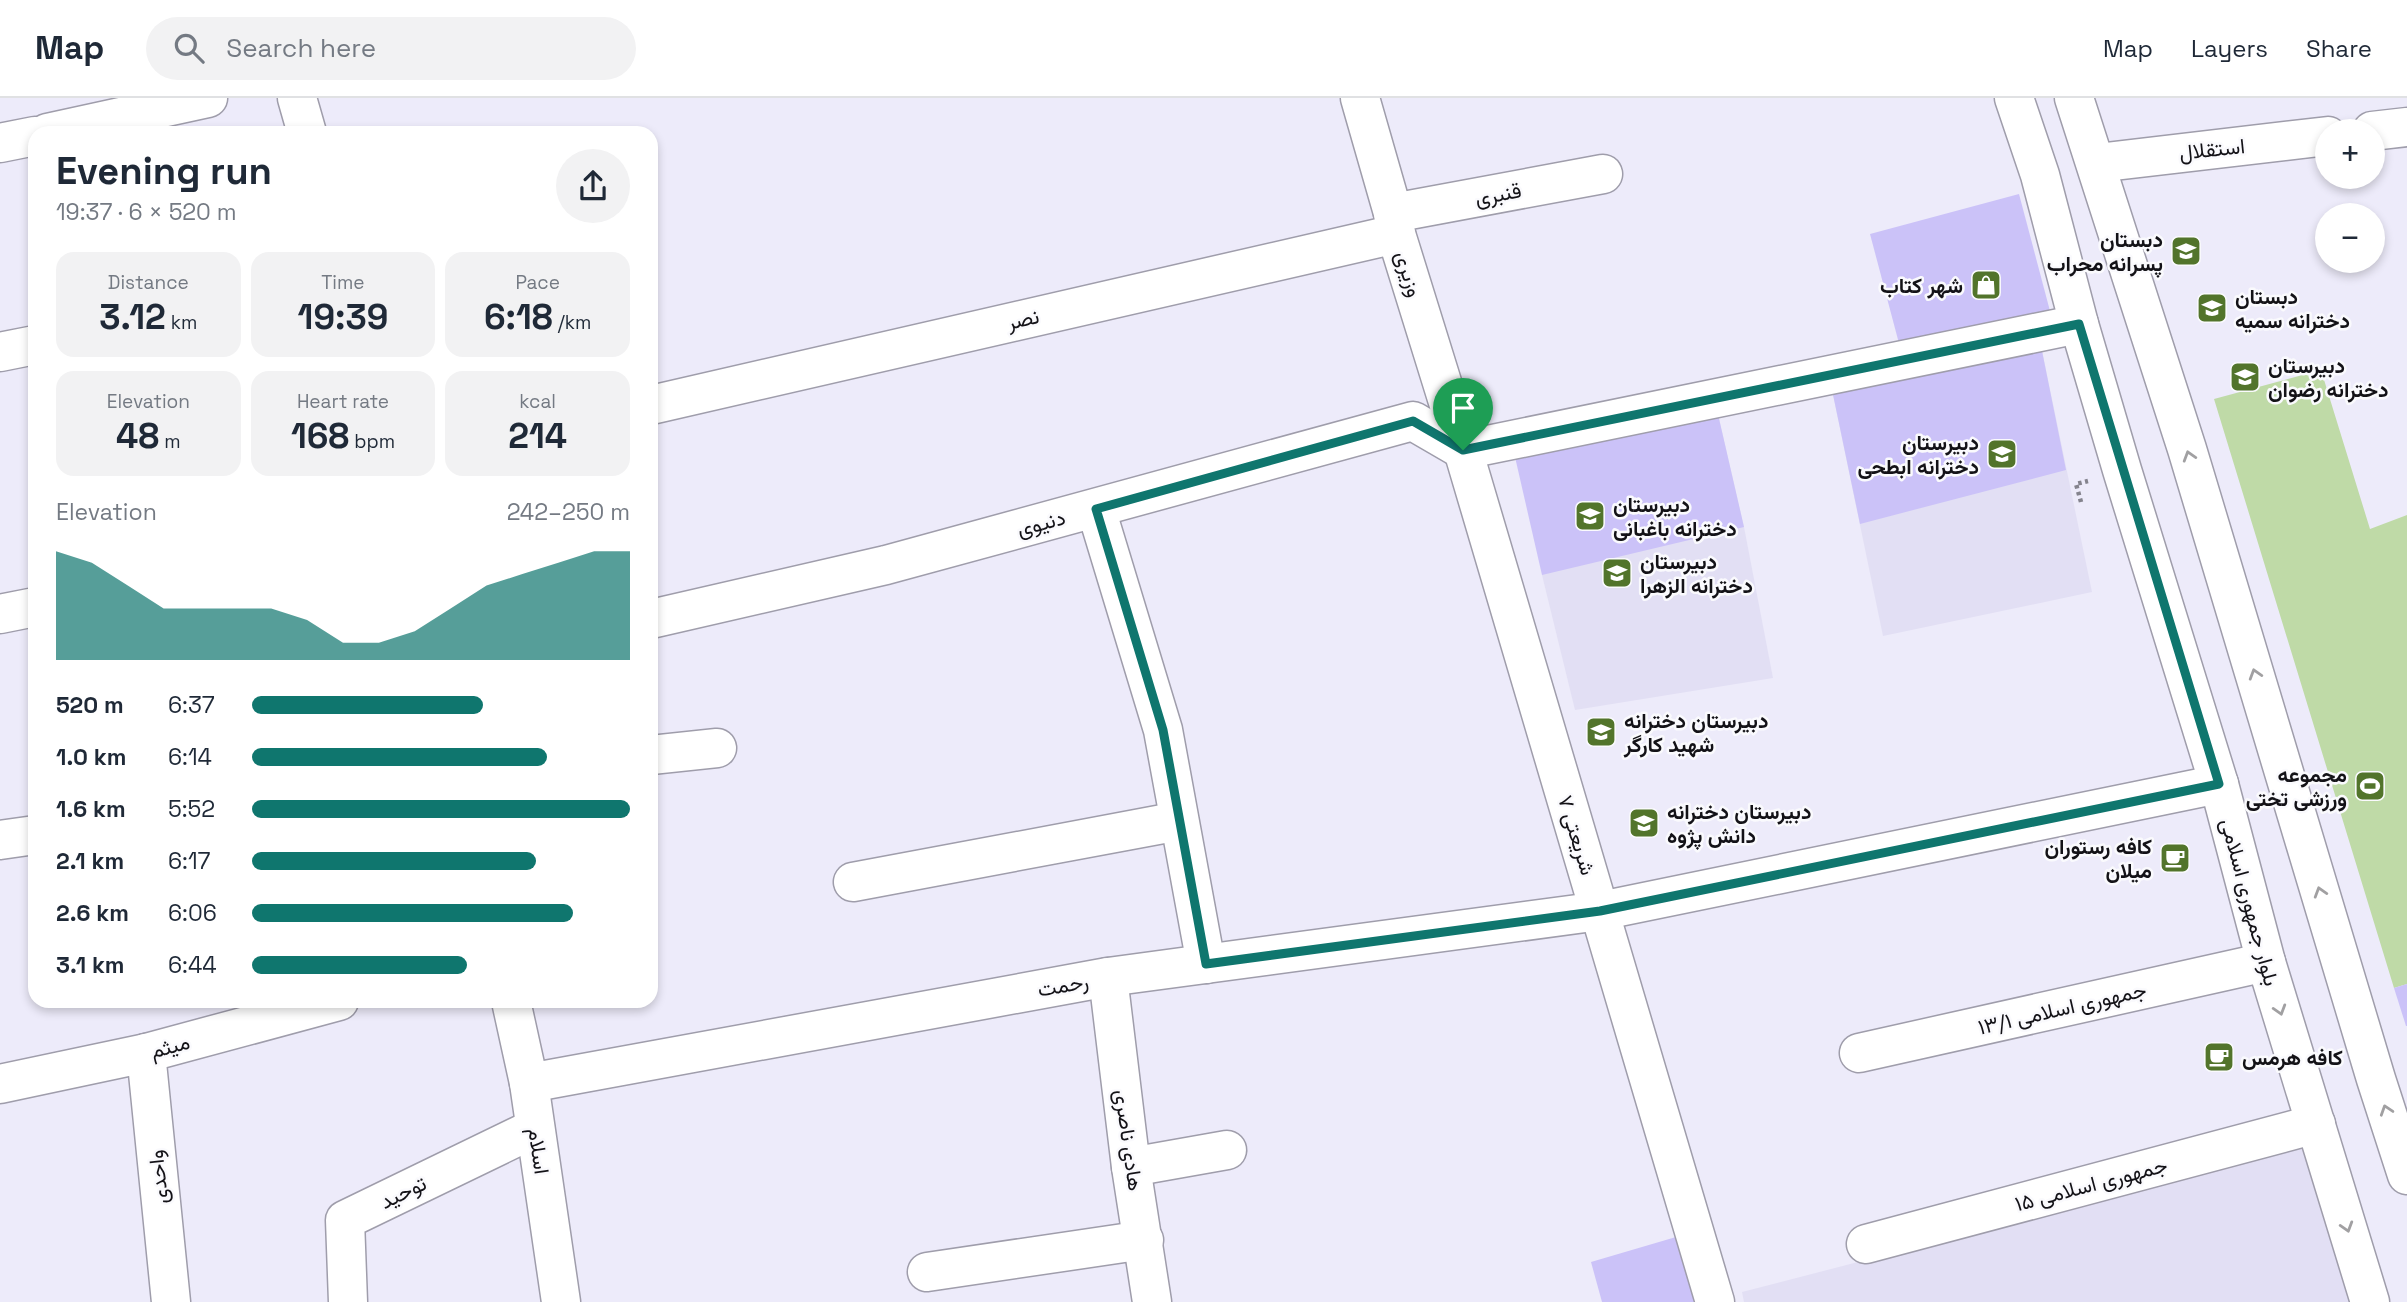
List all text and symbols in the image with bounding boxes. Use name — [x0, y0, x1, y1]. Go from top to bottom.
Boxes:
search box — [146, 17, 636, 80]
text: Map — [35, 27, 104, 69]
icon: search — [170, 29, 208, 67]
text: Search here — [226, 31, 376, 65]
text: Map — [2103, 33, 2153, 64]
text: Layers — [2191, 33, 2268, 64]
text: Share — [2306, 33, 2372, 64]
map controls — [2315, 119, 2385, 273]
button: + — [2315, 119, 2385, 189]
street label: استقلال — [2178, 132, 2246, 166]
text: Evening run — [56, 147, 272, 195]
button: share — [556, 149, 630, 223]
street label: قنبری — [1472, 176, 1524, 212]
text: 19:37 · 6 × 520 m — [56, 197, 237, 227]
button: − — [2315, 203, 2385, 273]
place label: دبستان پسرانه محراب — [2047, 226, 2163, 278]
school or university icon: دبستان پسرانه محراب — [2169, 234, 2203, 268]
street label: وزیری — [1389, 248, 1429, 300]
shop icon: شهر کتاب — [1969, 268, 2003, 302]
text: Distance — [108, 270, 189, 295]
text: Time — [321, 270, 365, 295]
text: Pace — [515, 270, 560, 295]
place label: شهر کتاب — [1880, 272, 1963, 299]
place label: دبستان دخترانه سمیه — [2235, 283, 2350, 334]
school or university icon: دبستان دخترانه سمیه — [2195, 291, 2229, 325]
text: 3.12 — [99, 295, 166, 339]
text: 19:39 — [298, 295, 388, 339]
text: 6:18 — [484, 295, 553, 339]
street label: نصر — [1003, 302, 1042, 336]
text: km — [166, 310, 197, 335]
text: /km — [553, 310, 591, 335]
place label: دبیرستان دخترانه رضوان — [2268, 352, 2389, 403]
school or university icon: دبیرستان دخترانه رضوان — [2228, 360, 2262, 394]
pin — [1433, 378, 1493, 450]
text: Elevation — [107, 389, 190, 414]
text: Heart rate — [297, 389, 389, 414]
text: kcal — [519, 389, 556, 414]
icon: arrive — [1444, 389, 1482, 427]
text: 48 — [116, 414, 159, 458]
text: 168 — [291, 414, 349, 458]
text: 214 — [508, 414, 567, 458]
text: m — [159, 429, 181, 454]
text: bpm — [349, 429, 395, 454]
place label: دبیرستان دخترانه ابطحی — [1858, 429, 1979, 480]
school or university icon: دبیرستان دخترانه ابطحی — [1985, 437, 2019, 471]
one-way arrow — [2183, 450, 2198, 462]
place label: دبیرستان دخترانه باغبانی — [1613, 491, 1737, 542]
text: Elevation — [56, 497, 157, 527]
text: 242–250 m — [507, 497, 630, 527]
school or university icon: دبیرستان دخترانه باغبانی — [1573, 499, 1607, 533]
street label: دنیوی — [1014, 504, 1068, 542]
place label: دبیرستان دخترانه الزهرا — [1640, 548, 1753, 599]
school or university icon: دبیرستان دخترانه الزهرا — [1600, 556, 1634, 590]
one-way arrow — [2248, 668, 2263, 680]
text: 520 m — [56, 690, 124, 720]
text: 6:37 — [168, 690, 215, 720]
place label: دبیرستان دخترانه شهید کارگر — [1623, 707, 1768, 758]
school or university icon: دبیرستان دخترانه شهید کارگر — [1584, 715, 1618, 749]
text: 1.0 km — [56, 742, 126, 772]
text: 6:14 — [168, 742, 212, 772]
place label: مجموعه ورزشی تختی — [2246, 761, 2347, 812]
sports icon: مجموعه ورزشی تختی — [2353, 769, 2387, 803]
street label: شریعتی ۷ — [1552, 792, 1602, 878]
text: 1.6 km — [56, 794, 126, 824]
text: 5:52 — [168, 794, 215, 824]
place label: دبیرستان دخترانه دانش پژوه — [1667, 798, 1811, 850]
school or university icon: دبیرستان دخترانه دانش پژوه — [1627, 806, 1661, 840]
street label: بلوار جمهوری اسلامی — [2215, 815, 2285, 989]
place label: کافه رستوران میلان — [2044, 833, 2152, 884]
cafe icon: کافه رستوران میلان — [2158, 841, 2192, 875]
text: 2.1 km — [56, 846, 124, 876]
text: 6:17 — [168, 846, 210, 876]
one-way arrow — [2314, 886, 2328, 899]
text: 2.6 km — [56, 898, 129, 928]
text: 6:06 — [168, 898, 217, 928]
text: 3.1 km — [56, 950, 125, 980]
text: 6:44 — [168, 950, 217, 980]
street label: رحمت — [1035, 967, 1091, 1003]
street label: جمهوری اسلامی ۱۳/۱ — [1975, 976, 2149, 1040]
one-way arrow — [2272, 1004, 2287, 1016]
street label: میثم — [147, 1028, 193, 1065]
cafe icon: کافه هرمس — [2202, 1040, 2236, 1074]
place label: کافه هرمس — [2242, 1044, 2343, 1071]
street label: هادی ناصری — [1109, 1087, 1149, 1193]
one-way arrow — [2380, 1104, 2394, 1116]
street label: اسلام — [521, 1126, 556, 1176]
street label: واحدی — [142, 1149, 174, 1205]
street label: جمهوری اسلامی ۱۵ — [2012, 1151, 2170, 1217]
street label: توحید — [375, 1169, 431, 1215]
one-way arrow — [2339, 1221, 2354, 1233]

